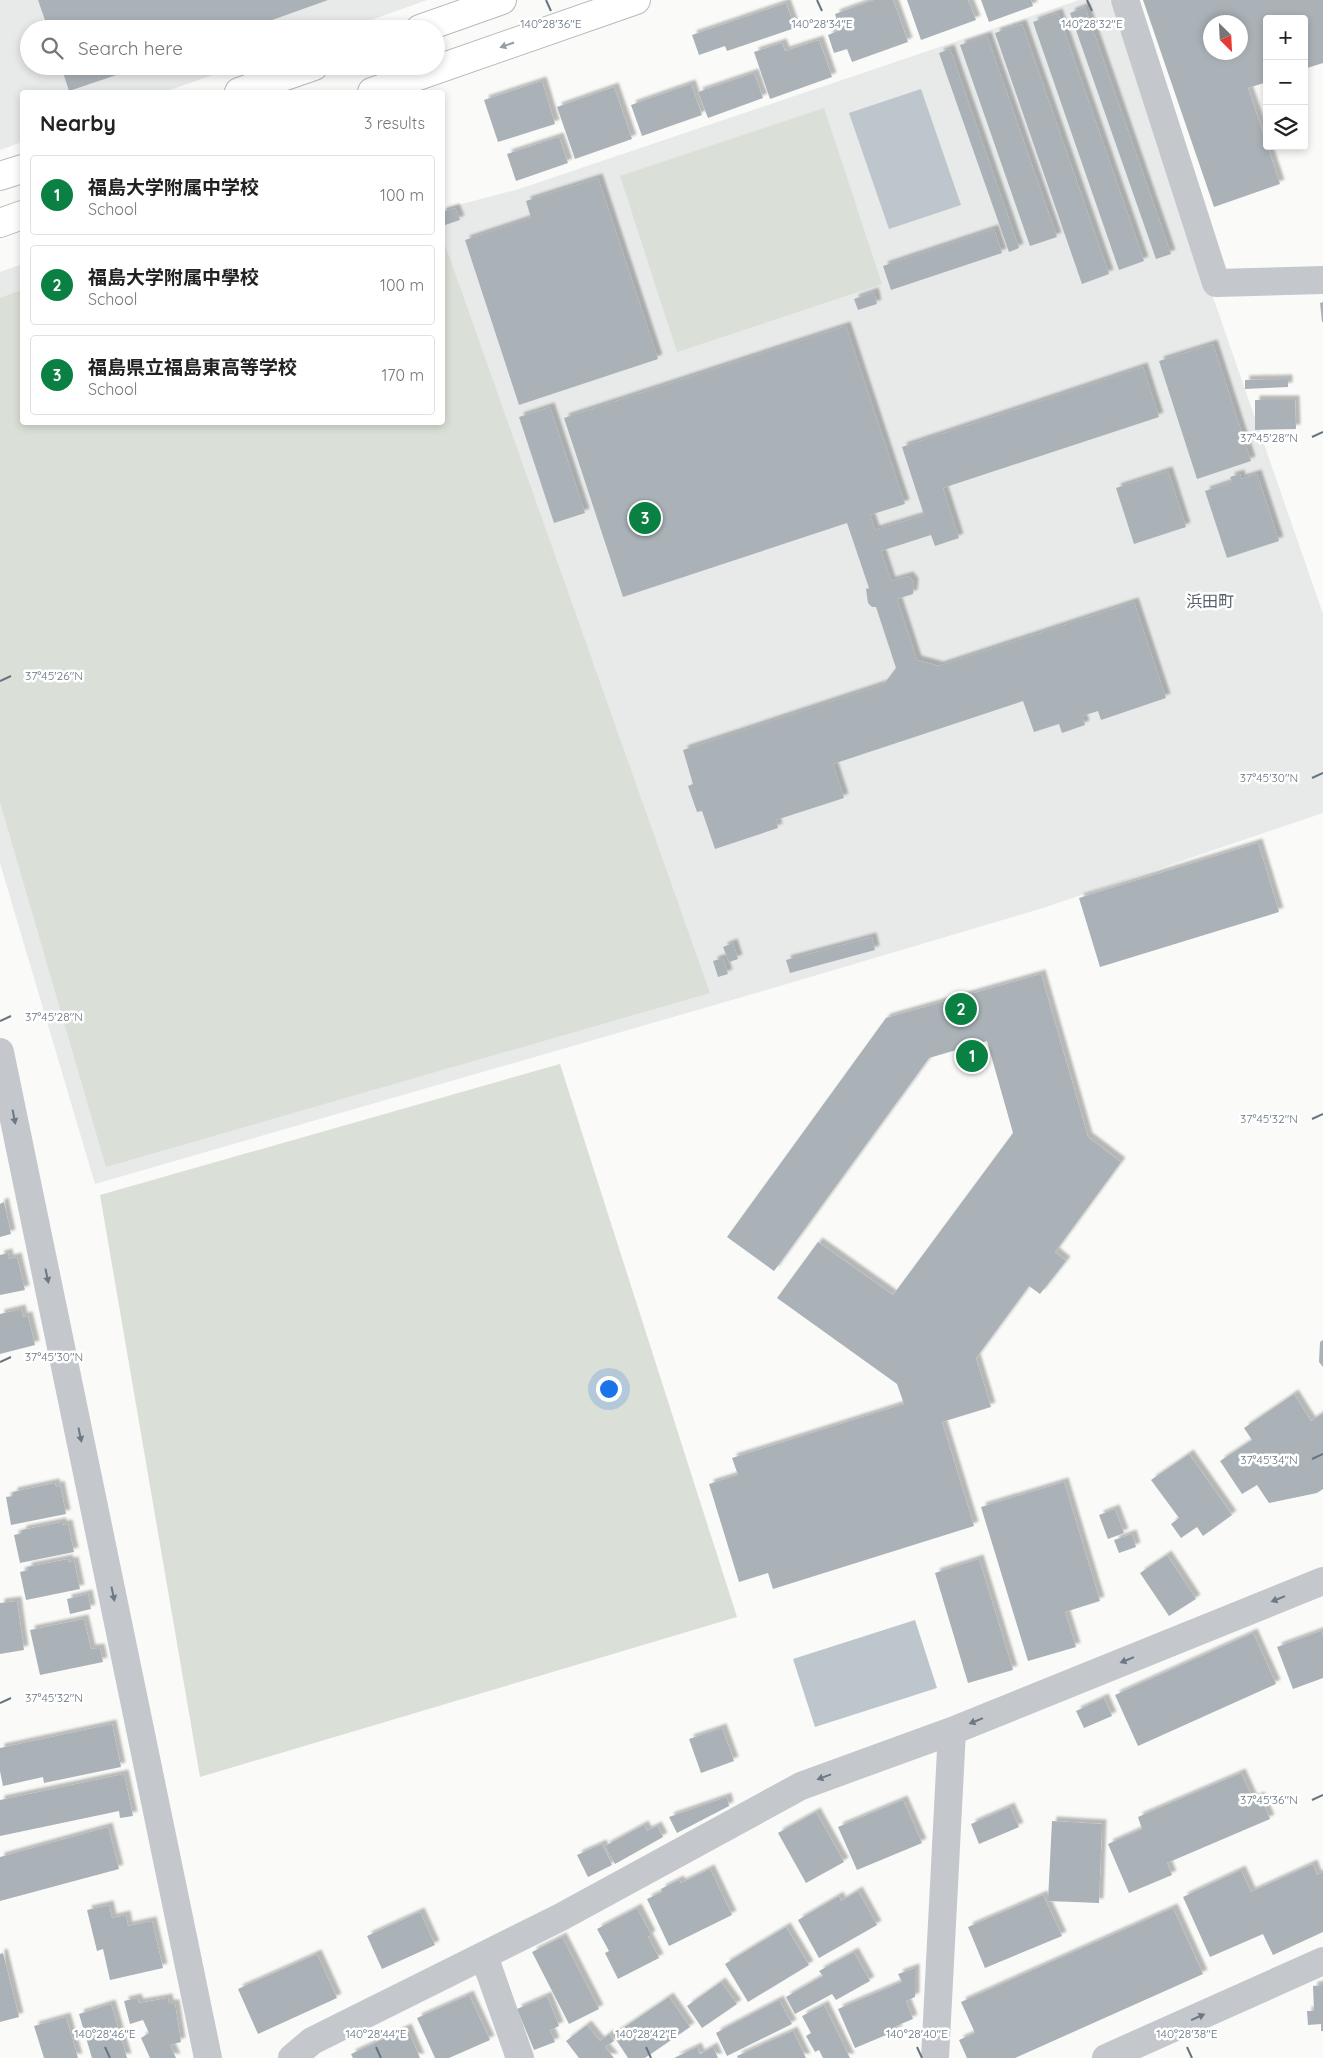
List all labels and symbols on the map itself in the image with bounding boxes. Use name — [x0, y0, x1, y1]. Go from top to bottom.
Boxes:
north arrow — [1203, 15, 1248, 60]
text: 140°28'36"E — [520, 16, 582, 31]
text: 140°28'34"E — [791, 16, 853, 31]
text: 140°28'32"E — [1061, 16, 1123, 31]
one-way arrow — [500, 42, 515, 49]
text: 37°45'28"N — [1240, 430, 1298, 445]
pin: 3 — [629, 499, 661, 537]
district label: 浜田町 — [1186, 591, 1234, 611]
text: 37°45'26"N — [25, 668, 83, 683]
text: 37°45'30"N — [1240, 770, 1298, 785]
pin: 2 — [945, 990, 977, 1028]
text: 37°45'28"N — [25, 1009, 83, 1024]
pin: 1 — [956, 1037, 988, 1075]
one-way arrow — [10, 1109, 18, 1125]
text: 37°45'32"N — [1240, 1111, 1298, 1126]
one-way arrow — [43, 1268, 51, 1284]
text: 37°45'30"N — [25, 1349, 83, 1364]
your location — [596, 1376, 622, 1402]
one-way arrow — [76, 1427, 84, 1442]
text: 37°45'34"N — [1240, 1452, 1298, 1467]
one-way arrow — [109, 1586, 117, 1602]
one-way arrow — [1271, 1596, 1285, 1604]
one-way arrow — [1119, 1656, 1134, 1664]
text: 37°45'32"N — [25, 1690, 83, 1705]
one-way arrow — [969, 1718, 984, 1725]
one-way arrow — [816, 1773, 831, 1781]
text: 37°45'36"N — [1240, 1792, 1298, 1807]
one-way arrow — [1191, 2012, 1205, 2020]
text: 140°28'46"E — [74, 2026, 136, 2041]
text: 140°28'44"E — [345, 2026, 407, 2041]
text: 140°28'42"E — [615, 2026, 677, 2041]
text: 140°28'40"E — [886, 2026, 948, 2041]
text: 140°28'38"E — [1156, 2026, 1218, 2041]

